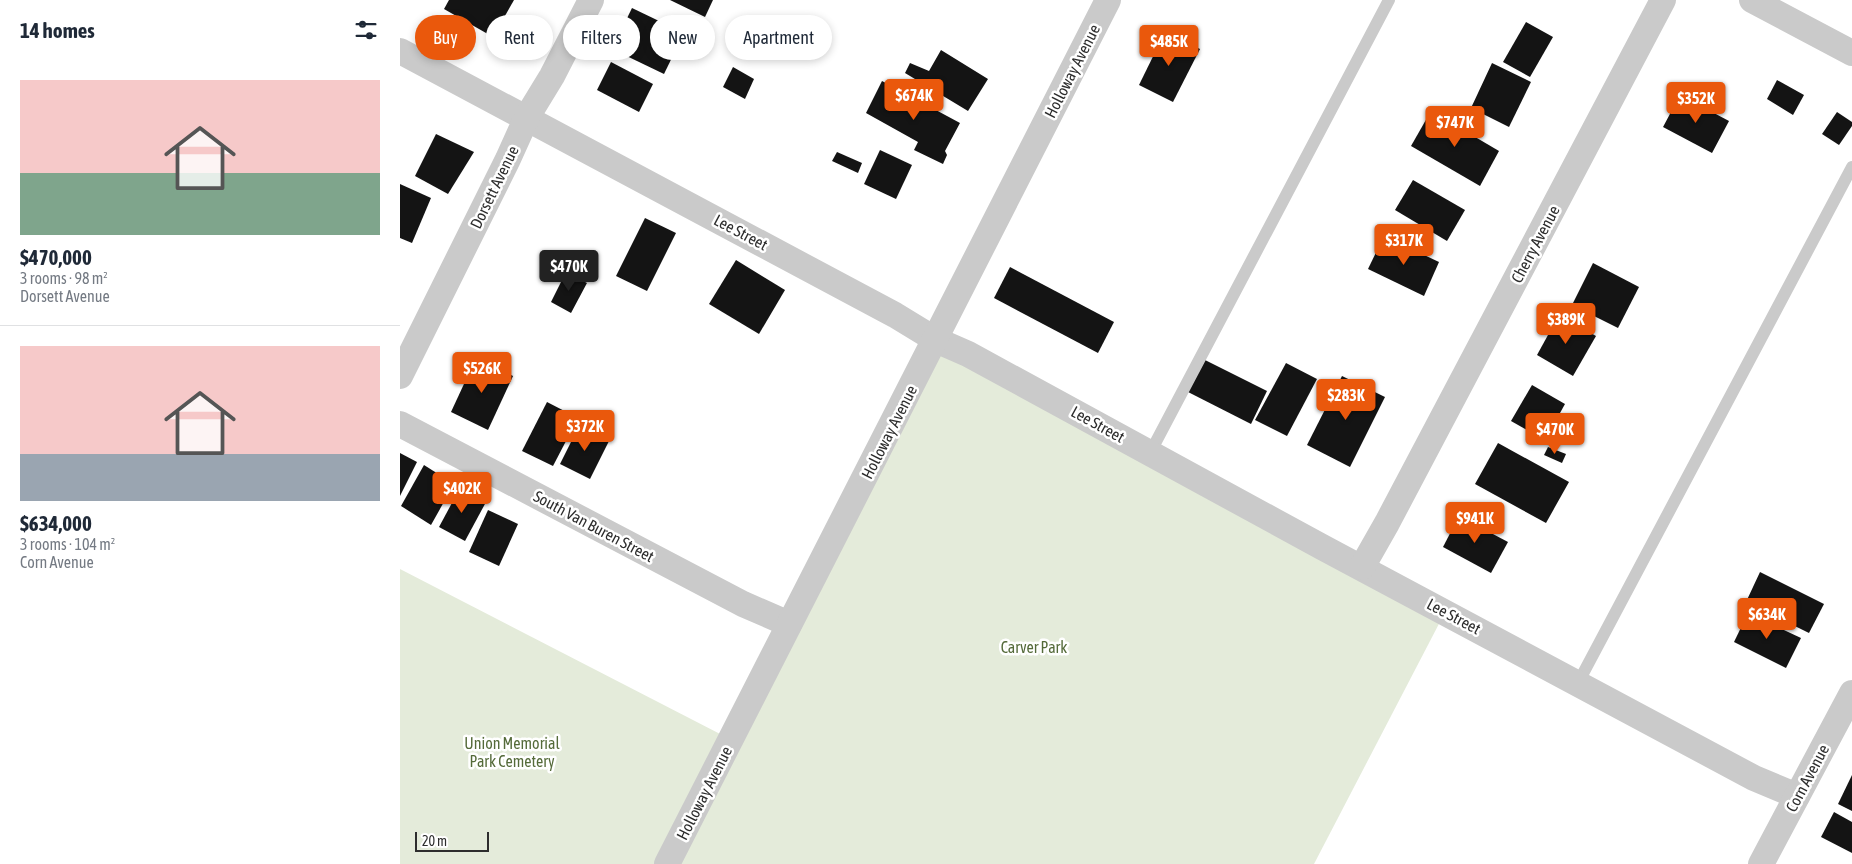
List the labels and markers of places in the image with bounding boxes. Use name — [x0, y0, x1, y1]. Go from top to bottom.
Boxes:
pin: $485K — [1134, 24, 1204, 67]
pin: $674K — [879, 78, 949, 121]
pin: $352K — [1661, 82, 1731, 124]
pin: $747K — [1420, 106, 1490, 148]
pin: $317K — [1369, 224, 1439, 266]
pin: $470K — [534, 250, 604, 292]
pin: $389K — [1531, 302, 1601, 345]
pin: $526K — [447, 352, 517, 394]
pin: $283K — [1311, 378, 1381, 421]
pin: $372K — [550, 410, 620, 452]
pin: $470K — [1520, 412, 1590, 455]
pin: $402K — [427, 472, 497, 514]
pin: $941K — [1440, 502, 1510, 544]
pin: $634K — [1732, 598, 1802, 640]

